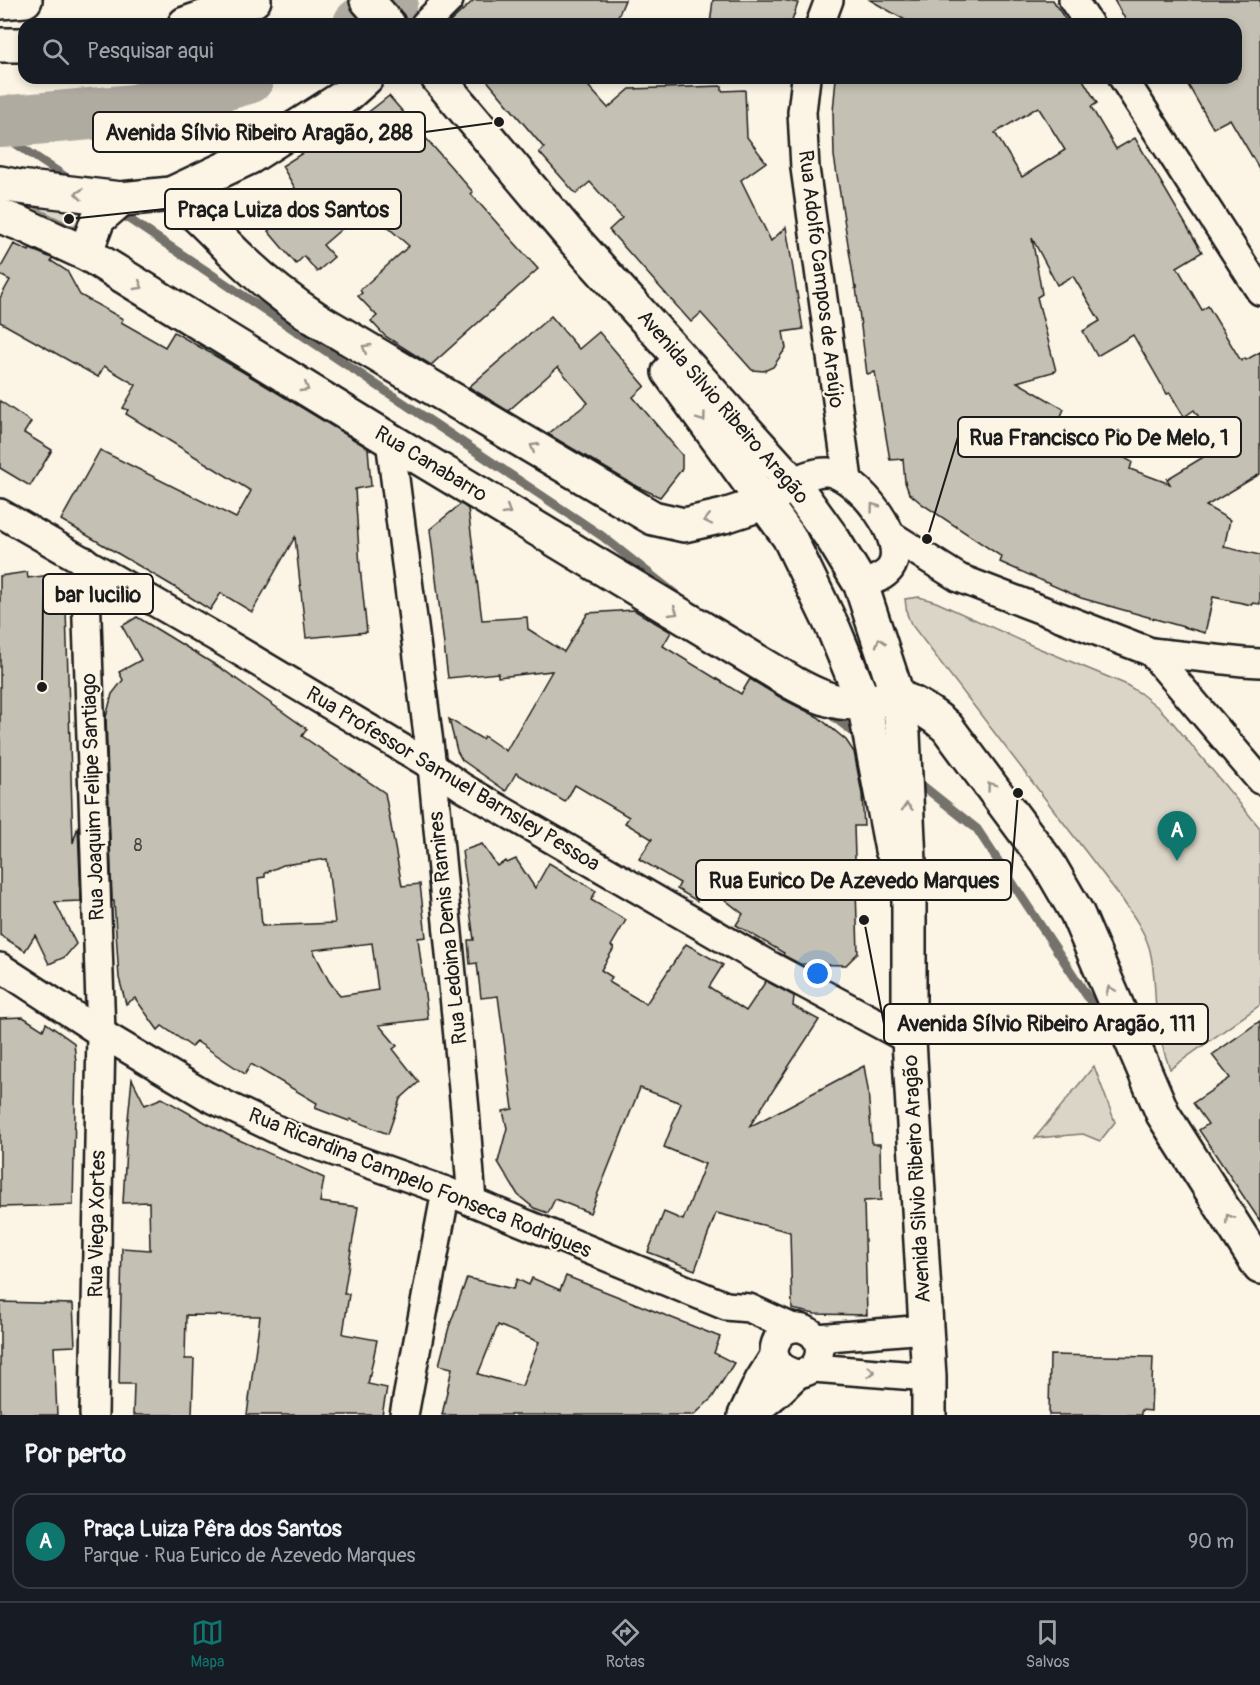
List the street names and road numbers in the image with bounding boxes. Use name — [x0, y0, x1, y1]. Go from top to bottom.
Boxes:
street label: Rua Adolfo Campos de Araújo — [792, 148, 850, 410]
street label: Avenida Silvio Ribeiro Aragão — [631, 304, 815, 510]
street label: Rua Canabarro — [370, 420, 492, 508]
street label: Rua Joaquim Felipe Santiago — [75, 673, 111, 921]
street label: Rua Professor Samuel Barnsley Pessoa — [301, 680, 605, 878]
street label: Rua Ledoina Denis Ramires — [422, 810, 474, 1046]
street label: Avenida Silvio Ribeiro Aragão — [897, 1054, 937, 1304]
street label: Rua Ricardina Campelo Fonseca Rodrigues — [245, 1102, 596, 1265]
street label: Rua Viega Xortes — [82, 1149, 112, 1298]

